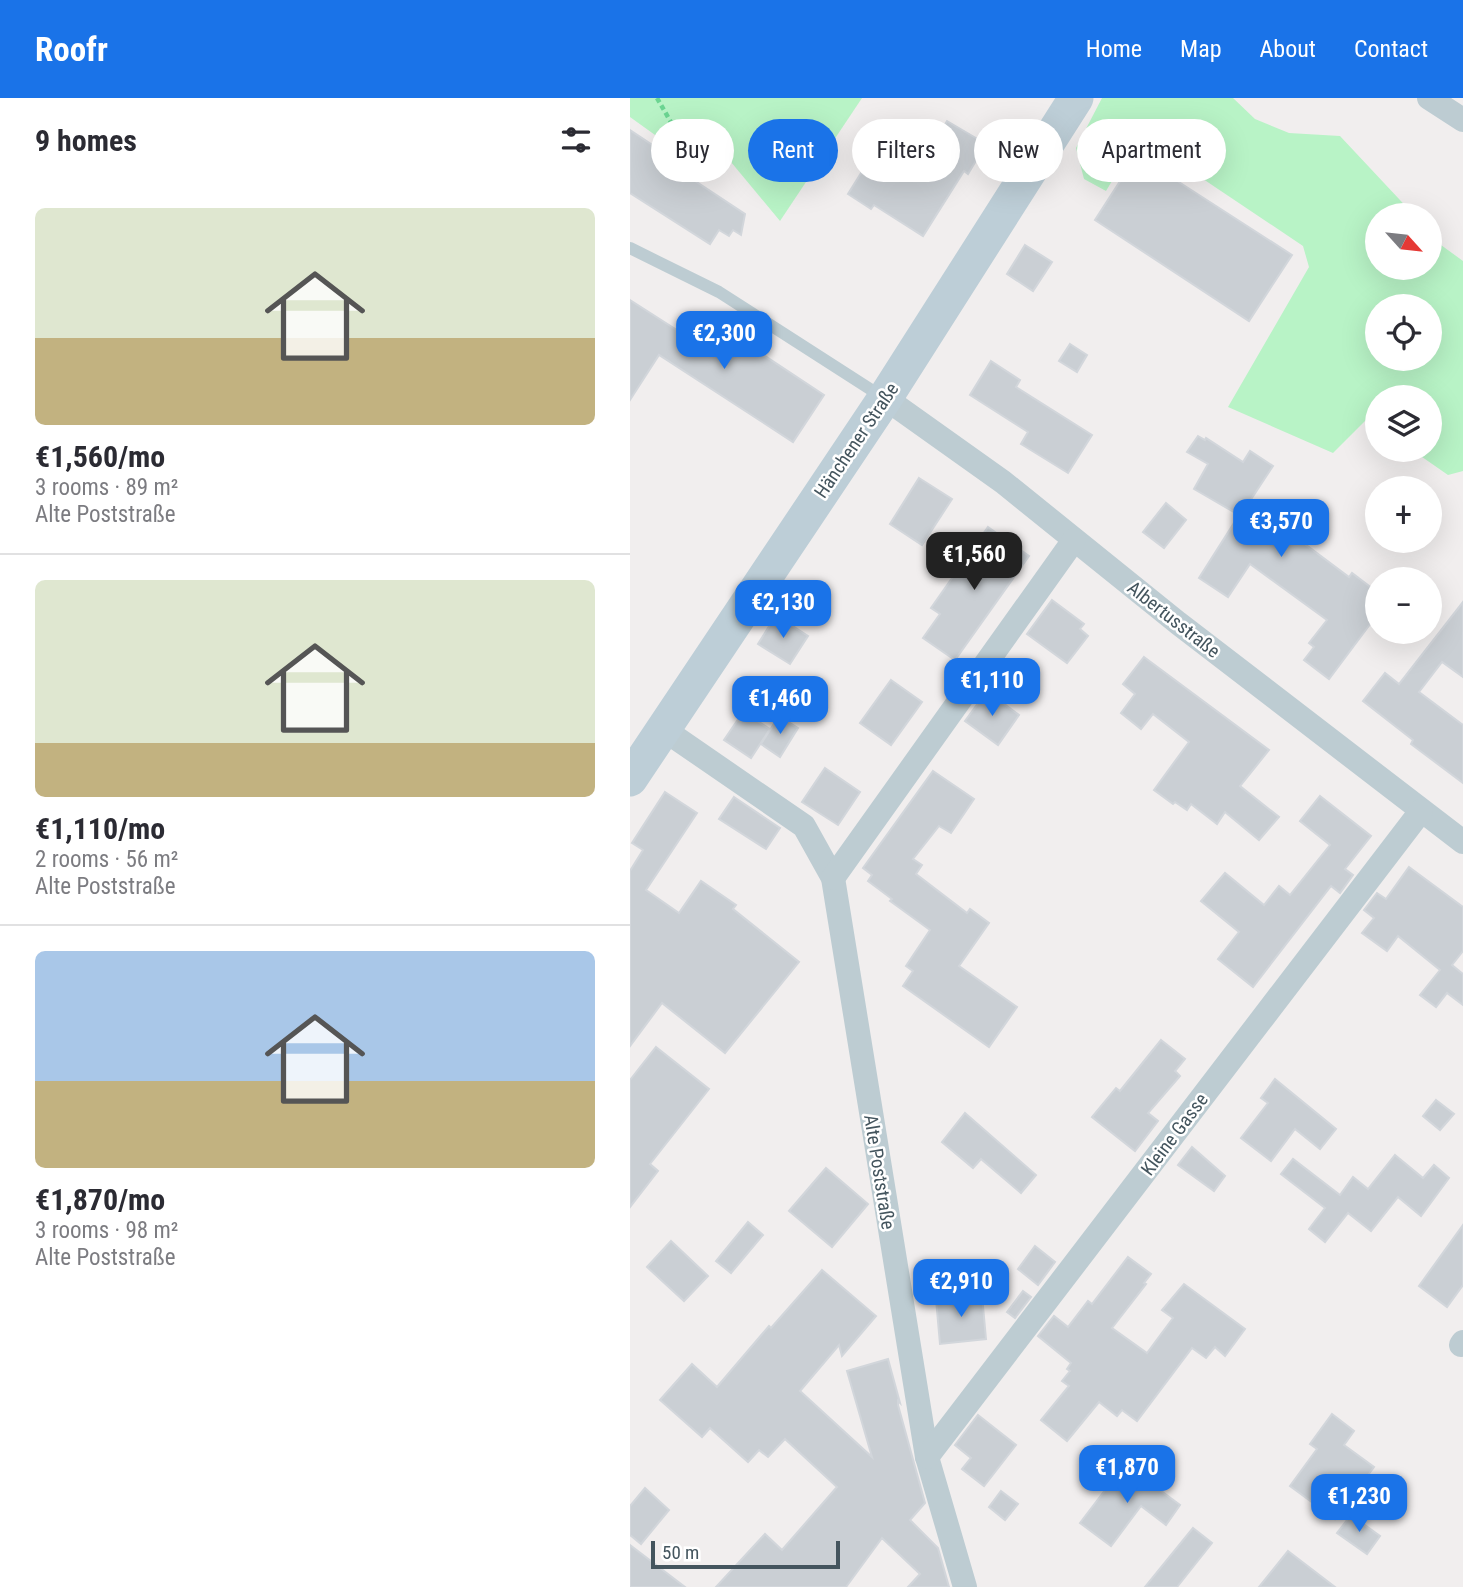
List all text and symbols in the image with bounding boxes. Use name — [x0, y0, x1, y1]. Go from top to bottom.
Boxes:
text: Roofr — [35, 30, 108, 69]
text: Home — [1086, 35, 1142, 63]
text: Map — [1180, 35, 1222, 63]
text: About — [1260, 35, 1316, 63]
text: Contact — [1354, 35, 1428, 63]
chip: Buy — [651, 119, 734, 182]
chip: Rent — [748, 119, 838, 182]
chip: Filters — [852, 119, 960, 182]
chip: New — [974, 119, 1063, 182]
chip: Apartment — [1077, 119, 1226, 182]
icon: filters — [557, 121, 595, 159]
text: 9 homes — [35, 123, 137, 158]
north arrow — [1365, 203, 1442, 280]
map controls — [1365, 203, 1442, 644]
icon: home — [252, 253, 378, 379]
button: locate — [1365, 294, 1442, 371]
pin: €2,300 — [667, 312, 781, 371]
text: €2,300 — [692, 320, 756, 347]
street label: Hänchener Straße — [809, 378, 903, 502]
button: layers — [1365, 385, 1442, 462]
text: €1,560/mo — [35, 439, 165, 474]
text: 3 rooms · 89 m² — [35, 474, 178, 501]
button: + — [1365, 476, 1442, 553]
pin: €3,570 — [1224, 500, 1338, 559]
text: Alte Poststraße — [35, 501, 176, 528]
text: €3,570 — [1249, 508, 1313, 535]
pin: €1,560 — [917, 532, 1031, 592]
text: €1,560 — [942, 541, 1006, 568]
button: − — [1365, 567, 1442, 644]
street label: Albertusstraße — [1123, 576, 1225, 663]
pin: €2,130 — [726, 580, 840, 640]
text: €2,130 — [751, 589, 815, 616]
icon: home — [252, 625, 378, 751]
pin: €1,110 — [935, 658, 1049, 718]
text: €1,110 — [960, 667, 1024, 694]
pin: €1,460 — [723, 676, 837, 736]
text: €1,460 — [748, 685, 812, 712]
text: €1,110/mo — [35, 811, 165, 846]
text: 2 rooms · 56 m² — [35, 846, 178, 873]
text: Alte Poststraße — [35, 873, 176, 900]
icon: home — [252, 996, 378, 1122]
street label: Kleine Gasse — [1136, 1089, 1213, 1180]
street label: Alte Poststraße — [859, 1113, 900, 1231]
text: €1,870/mo — [35, 1182, 165, 1217]
text: 3 rooms · 98 m² — [35, 1217, 178, 1244]
text: Alte Poststraße — [35, 1244, 176, 1271]
pin: €2,910 — [904, 1260, 1018, 1319]
text: €2,910 — [929, 1268, 993, 1295]
pin: €1,870 — [1070, 1446, 1184, 1505]
text: €1,870 — [1095, 1454, 1159, 1481]
pin: €1,230 — [1302, 1474, 1416, 1534]
text: €1,230 — [1327, 1483, 1391, 1510]
scale bar — [651, 1538, 840, 1570]
text: 50 m — [662, 1541, 699, 1564]

